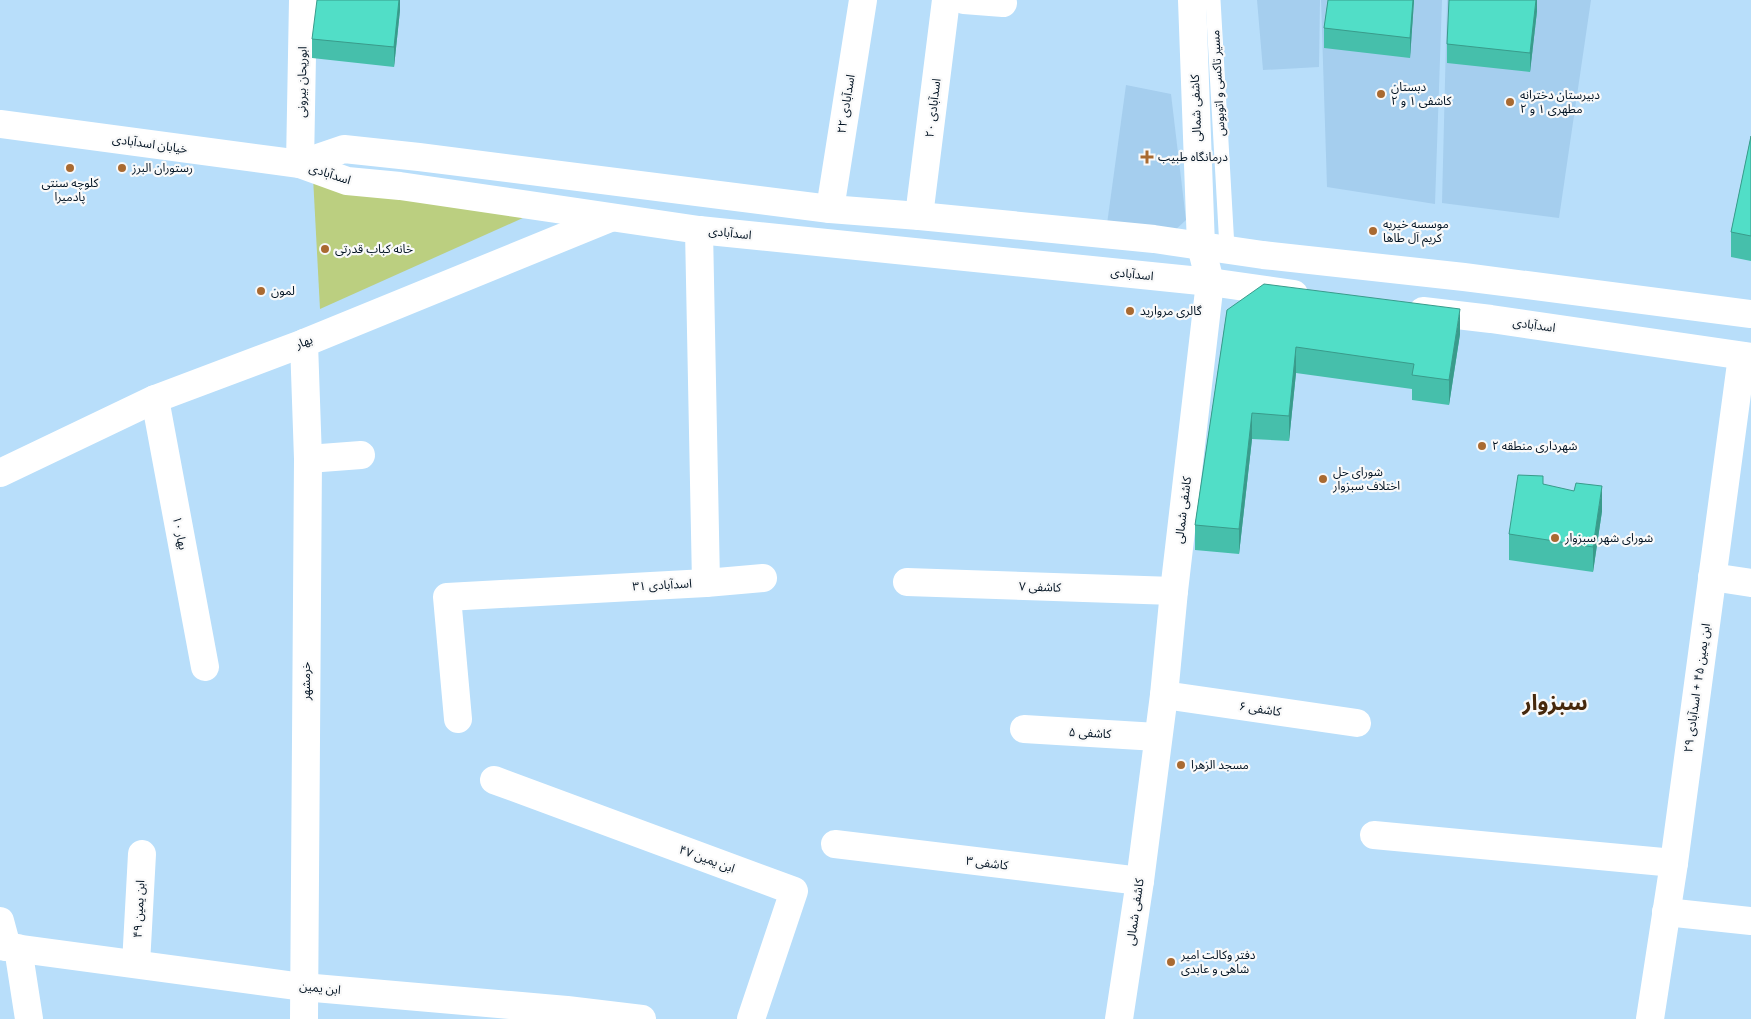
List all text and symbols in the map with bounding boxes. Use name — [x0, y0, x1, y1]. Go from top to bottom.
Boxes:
street label: مسیر تاکسی و اتوبوس — [1208, 30, 1228, 136]
street label: ابوریحان بیرونی — [294, 46, 310, 118]
street label: اسدآبادی ۲۲ — [834, 73, 858, 135]
street label: کاشفی شمالی — [1188, 73, 1204, 142]
street label: اسدآبادی ۲۰ — [922, 77, 944, 138]
place label: دبستان کاشفی ۱ و ۲ — [1391, 80, 1453, 108]
marker: دبستان کاشفی ۱ و ۲ — [1375, 88, 1387, 100]
place label: دبیرستان دخترانه مطهری ۱ و ۲ — [1520, 88, 1600, 116]
marker: دبیرستان دخترانه مطهری ۱ و ۲ — [1504, 96, 1516, 108]
street label: خیابان اسدآبادی — [111, 132, 189, 156]
marker: درمانگاه طبیب — [1140, 150, 1154, 164]
place label: درمانگاه طبیب — [1158, 150, 1228, 164]
place label: رستوران البرز — [131, 161, 193, 175]
street label: اسدآبادی — [307, 161, 353, 187]
marker: کلوچه سنتی پادمیرا — [64, 162, 76, 174]
marker: رستوران البرز — [116, 162, 128, 174]
place label: کلوچه سنتی پادمیرا — [42, 176, 99, 205]
place label: موسسه خیریه کریم آل طاها — [1383, 217, 1449, 247]
street label: اسدآبادی — [708, 224, 752, 242]
marker: موسسه خیریه کریم آل طاها — [1367, 225, 1379, 237]
place label: خانه کباب قدرتی — [335, 242, 413, 256]
marker: خانه کباب قدرتی — [319, 243, 331, 255]
street label: اسدآبادی — [1110, 265, 1154, 283]
place label: لمون — [271, 284, 295, 298]
marker: لمون — [255, 285, 267, 297]
place label: گالری مروارید — [1140, 304, 1203, 318]
marker: گالری مروارید — [1124, 305, 1136, 317]
street label: اسدآبادی — [1512, 315, 1556, 335]
street label: بهار — [293, 332, 315, 352]
place label: شهرداری منطقه ۲ — [1492, 439, 1577, 453]
marker: شهرداری منطقه ۲ — [1476, 440, 1488, 452]
place label: شورای حل اختلاف سبزوار — [1332, 465, 1400, 493]
marker: شورای حل اختلاف سبزوار — [1317, 473, 1329, 485]
street label: کاشفی شمالی — [1172, 475, 1194, 544]
street label: بهار ۱۰ — [170, 515, 190, 551]
place label: شورای شهر سبزوار — [1564, 531, 1653, 545]
marker: شورای شهر سبزوار — [1549, 532, 1561, 544]
street label: اسدآبادی ۳۱ — [632, 576, 692, 594]
street label: کاشفی ۷ — [1019, 579, 1062, 595]
street label: ابن یمین ۴۵ + اسدآبادی ۲۹ — [1681, 622, 1713, 754]
street label: خرمشهر — [299, 662, 313, 701]
district label: سبزوار — [1521, 689, 1588, 716]
street label: کاشفی ۶ — [1238, 699, 1283, 719]
street label: کاشفی ۵ — [1068, 725, 1113, 741]
place label: مسجد الزهرا — [1191, 758, 1249, 772]
marker: مسجد الزهرا — [1175, 759, 1187, 771]
street label: ابن یمین ۴۷ — [677, 842, 737, 876]
street label: کاشفی ۳ — [965, 853, 1010, 873]
street label: کاشفی شمالی — [1123, 877, 1147, 946]
street label: ابن یمین ۴۹ — [130, 879, 148, 938]
place label: دفتر وکالت امیر شاهی و عابدی — [1180, 948, 1256, 976]
marker: دفتر وکالت امیر شاهی و عابدی — [1165, 956, 1177, 968]
street label: ابن یمین — [299, 979, 342, 997]

